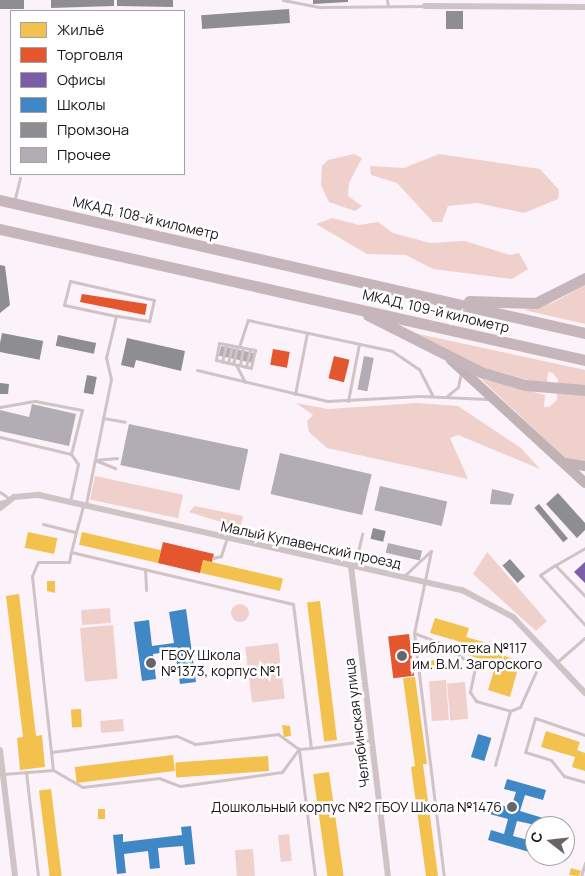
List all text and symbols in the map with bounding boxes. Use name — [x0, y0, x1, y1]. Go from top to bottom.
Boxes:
legend — [10, 10, 185, 175]
text: Жильё — [57, 19, 104, 40]
text: Торговля — [57, 44, 123, 65]
text: Офисы — [57, 69, 106, 90]
text: Школы — [57, 94, 105, 115]
text: Промзона — [57, 119, 129, 140]
text: Прочее — [57, 144, 111, 165]
street label: МКАД, 108-й километр — [71, 193, 221, 243]
street label: МКАД, 109-й километр — [361, 286, 511, 336]
street label: Малый Купавенский проезд — [219, 518, 403, 572]
place label: Библиотека №117 им. В.М. Загорского — [412, 640, 542, 672]
place label: ГБОУ Школа №1373, корпус №1 — [161, 647, 281, 680]
marker: Библиотека №117 им. В.М. Загорского — [396, 650, 408, 662]
marker: ГБОУ Школа №1373, корпус №1 — [145, 657, 157, 669]
street label: Челябинская улица — [341, 657, 373, 789]
place label: Дошкольный корпус №2 ГБОУ Школа №1476 — [211, 799, 502, 815]
marker: Дошкольный корпус №2 ГБОУ Школа №1476 — [506, 801, 518, 813]
north arrow — [525, 816, 575, 866]
text: С — [526, 829, 547, 845]

